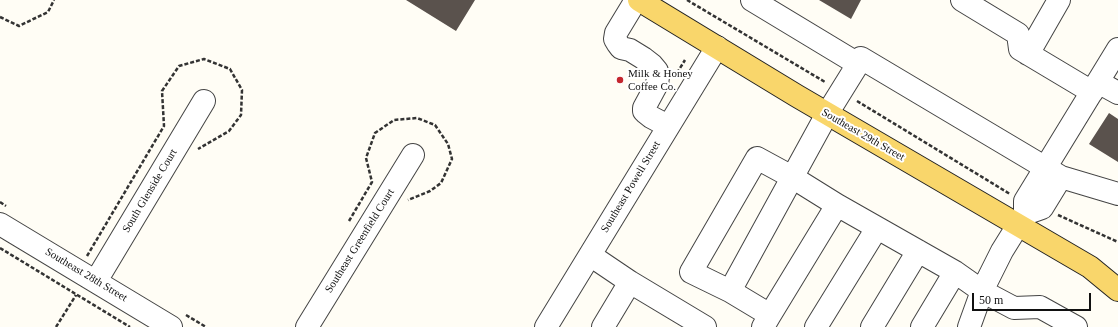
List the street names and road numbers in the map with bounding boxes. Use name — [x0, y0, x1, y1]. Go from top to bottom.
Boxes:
street label: Southeast 29th Street — [819, 106, 907, 164]
street label: Southeast Powell Street — [598, 139, 664, 235]
street label: South Glenside Court — [120, 147, 180, 235]
street label: Southeast Greenfield Court — [323, 186, 397, 296]
street label: Southeast 28th Street — [43, 245, 129, 305]

